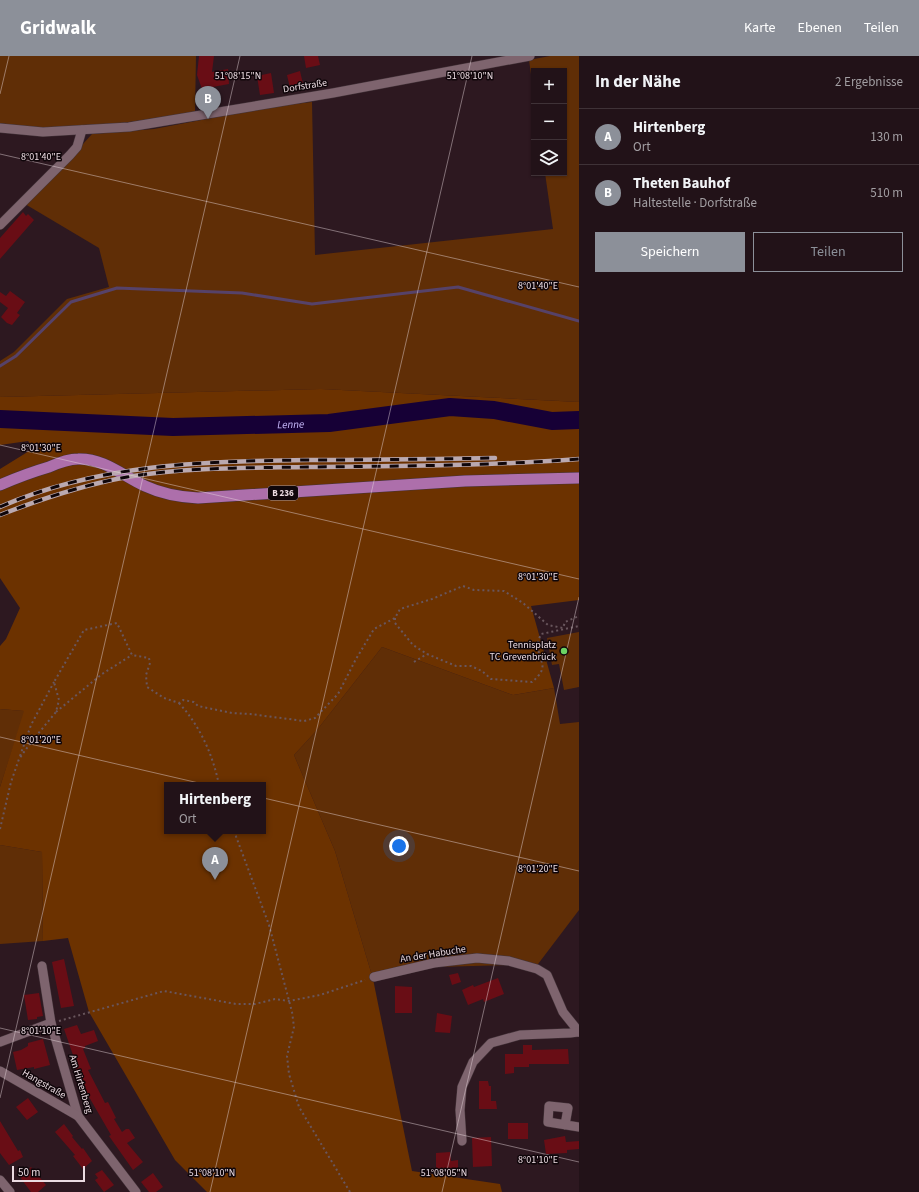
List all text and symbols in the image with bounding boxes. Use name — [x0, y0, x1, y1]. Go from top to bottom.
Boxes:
text: Gridwalk — [20, 15, 96, 42]
text: Karte — [744, 18, 776, 38]
text: Ebenen — [798, 18, 842, 38]
text: Teilen — [864, 18, 899, 38]
map controls — [531, 68, 567, 176]
button: + — [531, 68, 567, 104]
text: 51°08'15"N — [215, 69, 261, 83]
text: 51°08'10"N — [447, 69, 493, 83]
text: In der Nähe — [595, 70, 681, 94]
text: 2 Ergebnisse — [835, 73, 903, 91]
street label: Dorfstraße — [282, 76, 328, 96]
pin: B — [195, 86, 221, 119]
button: − — [531, 104, 567, 140]
text: Hirtenberg — [633, 117, 705, 138]
text: A — [604, 128, 612, 146]
text: 130 m — [870, 128, 903, 146]
text: Ort — [633, 138, 651, 156]
button: layers — [531, 140, 567, 176]
text: 8°01'40"E — [21, 150, 61, 164]
text: Theten Bauhof — [633, 173, 730, 194]
text: B — [604, 184, 612, 202]
text: 510 m — [870, 184, 903, 202]
text: Haltestelle · Dorfstraße — [633, 194, 757, 212]
button: Speichern — [595, 232, 745, 272]
button: Teilen — [753, 232, 903, 272]
text: 8°01'40"E — [518, 279, 558, 293]
water label: Lenne — [277, 416, 304, 432]
text: 8°01'30"E — [21, 441, 61, 455]
road number: B 236 — [268, 486, 298, 500]
text: 8°01'30"E — [518, 570, 558, 584]
place label: Tennisplatz TC Grevenbrück — [490, 638, 556, 664]
marker: Tennisplatz TC Grevenbrück — [559, 646, 569, 656]
text: 8°01'20"E — [21, 733, 61, 747]
popup — [164, 782, 266, 834]
text: Hirtenberg — [179, 789, 251, 810]
text: Ort — [179, 810, 196, 828]
your location — [389, 836, 409, 856]
pin: A — [202, 847, 228, 880]
text: 8°01'20"E — [518, 862, 558, 876]
street label: An der Habuche — [399, 942, 467, 966]
text: 8°01'10"E — [21, 1024, 61, 1038]
street label: Am Hirtenberg — [65, 1053, 97, 1115]
street label: Hangstraße — [20, 1066, 69, 1102]
text: 8°01'10"E — [518, 1153, 558, 1167]
scale bar — [12, 1164, 85, 1183]
text: 50 m — [18, 1165, 40, 1180]
text: 51°08'10"N — [189, 1166, 235, 1180]
text: 51°08'05"N — [421, 1166, 467, 1180]

